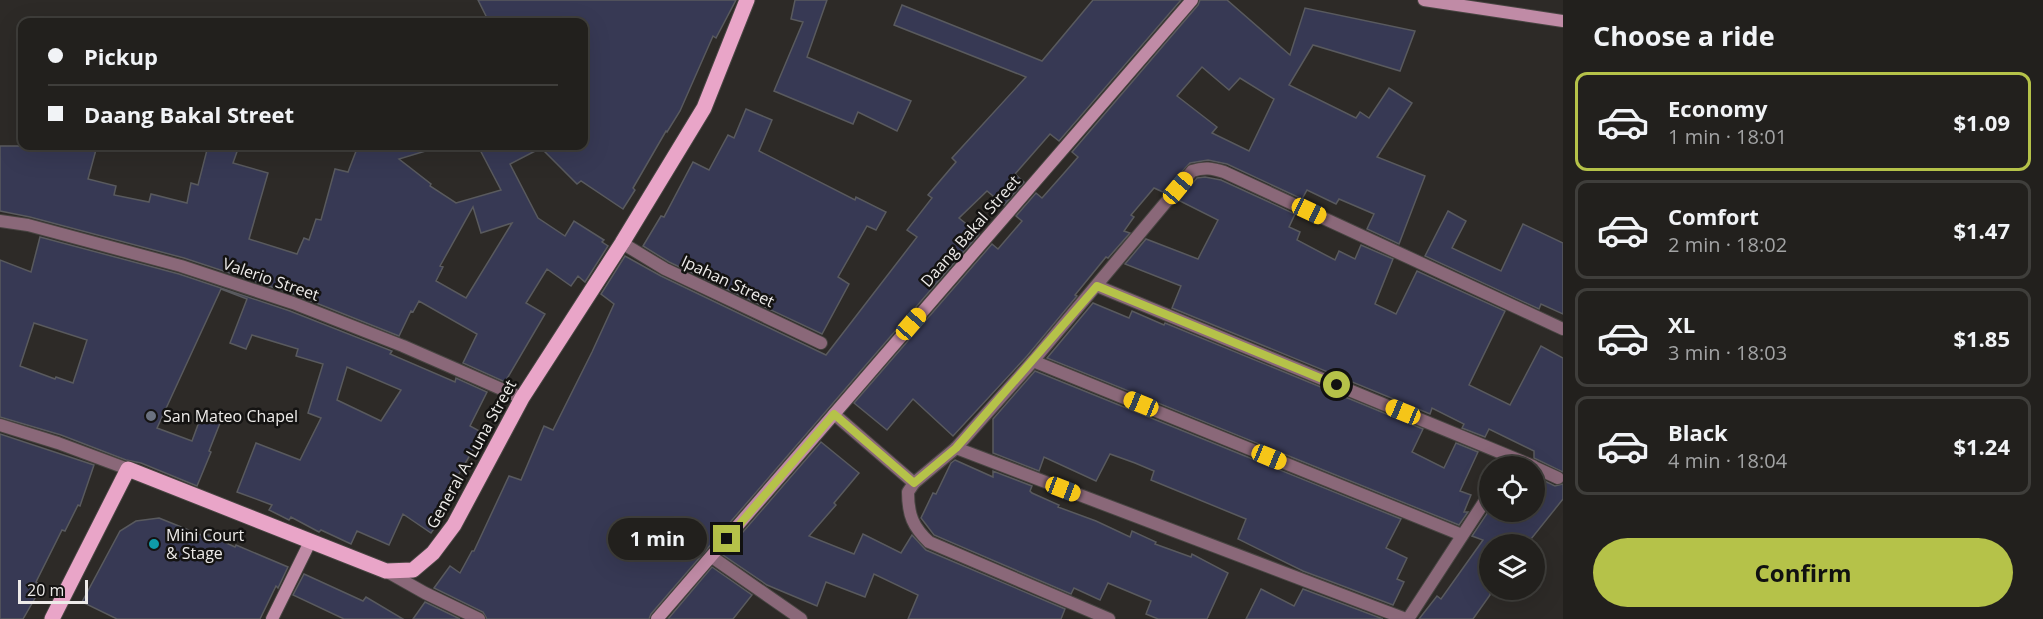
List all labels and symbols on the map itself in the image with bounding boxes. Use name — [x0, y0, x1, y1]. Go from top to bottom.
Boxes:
car — [1160, 168, 1196, 208]
street label: Daang Bakal Street — [915, 170, 1025, 292]
car — [1289, 195, 1329, 227]
street label: Ipahan Street — [678, 250, 778, 312]
street label: Valerio Street — [220, 252, 322, 306]
car — [892, 305, 930, 343]
route start — [1323, 371, 1350, 398]
street label: General A. Luna Street — [421, 375, 521, 532]
car — [1121, 389, 1161, 419]
car — [1383, 397, 1423, 427]
place label: San Mateo Chapel — [163, 405, 298, 427]
marker: San Mateo Chapel — [144, 409, 158, 423]
car — [1249, 442, 1289, 472]
car — [1043, 474, 1083, 504]
callout: 1 min — [607, 518, 706, 560]
place label: Mini Court & Stage — [166, 524, 244, 564]
route end — [713, 525, 740, 552]
marker: Mini Court & Stage — [147, 537, 161, 551]
scale bar — [18, 577, 88, 604]

